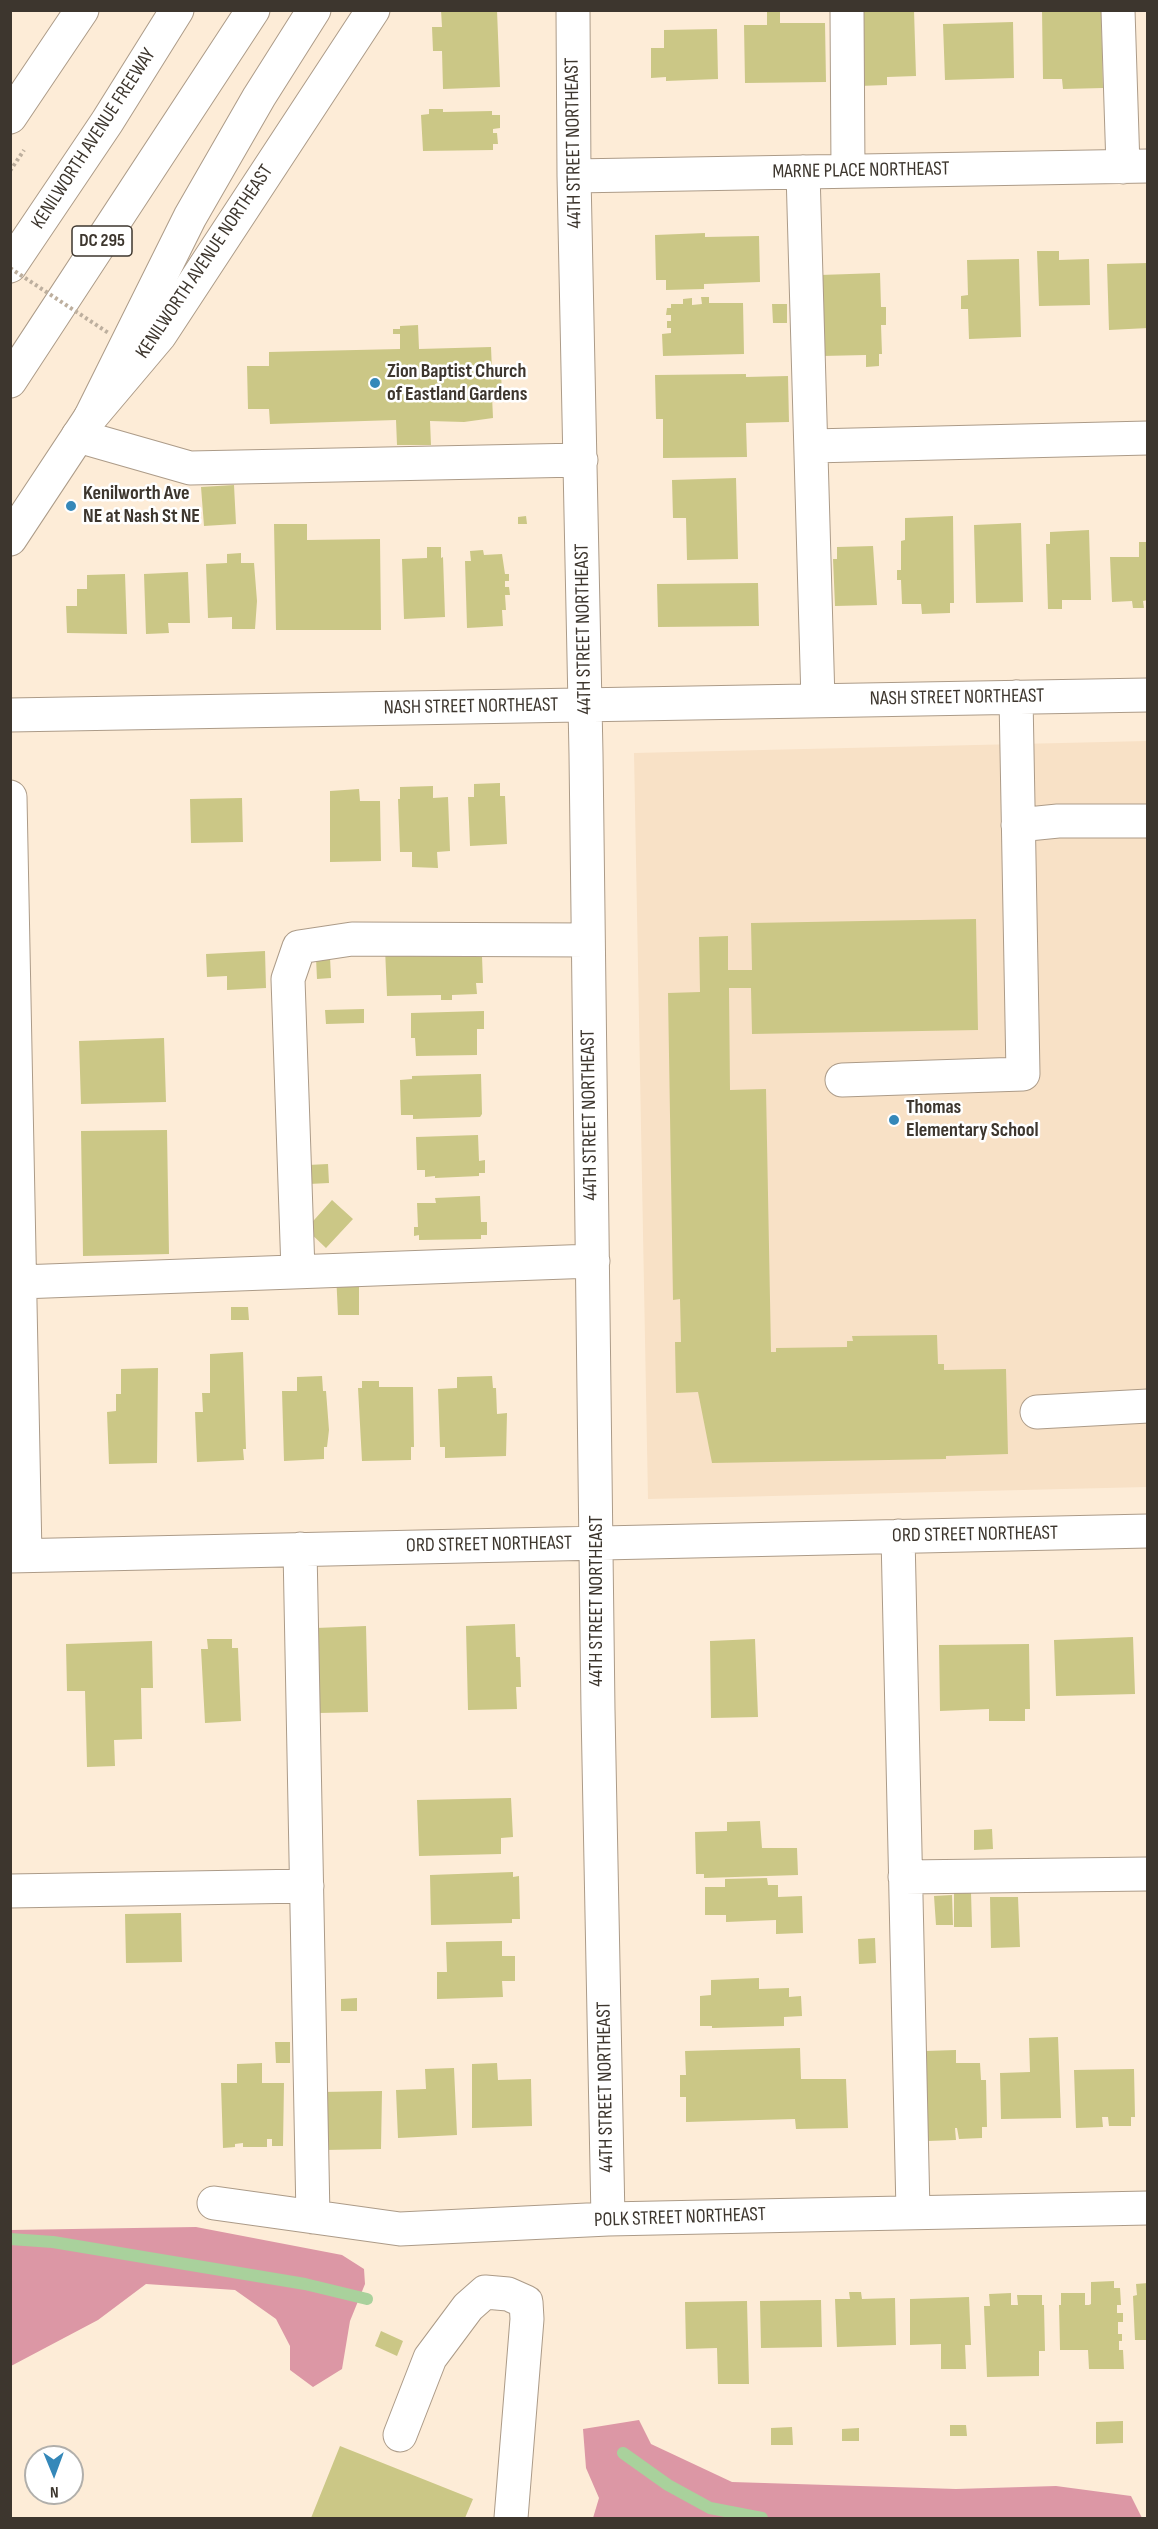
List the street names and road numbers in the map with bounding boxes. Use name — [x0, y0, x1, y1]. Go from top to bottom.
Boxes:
street label: KENILWORTH AVENUE FREEWAY — [27, 44, 161, 234]
street label: 44TH STREET NORTHEAST — [561, 57, 587, 229]
street label: MARNE PLACE NORTHEAST — [772, 157, 950, 185]
street label: KENILWORTH AVENUE NORTHEAST — [131, 161, 279, 363]
road number: DC 295 — [72, 226, 132, 256]
street label: 44TH STREET NORTHEAST — [571, 543, 597, 715]
street label: NASH STREET NORTHEAST — [869, 684, 1045, 712]
street label: NASH STREET NORTHEAST — [383, 693, 559, 721]
street label: 44TH STREET NORTHEAST — [577, 1029, 603, 1201]
street label: 44TH STREET NORTHEAST — [585, 1515, 609, 1687]
street label: ORD STREET NORTHEAST — [892, 1522, 1058, 1548]
street label: ORD STREET NORTHEAST — [406, 1532, 572, 1558]
street label: 44TH STREET NORTHEAST — [593, 2001, 619, 2173]
street label: POLK STREET NORTHEAST — [594, 2203, 766, 2233]

